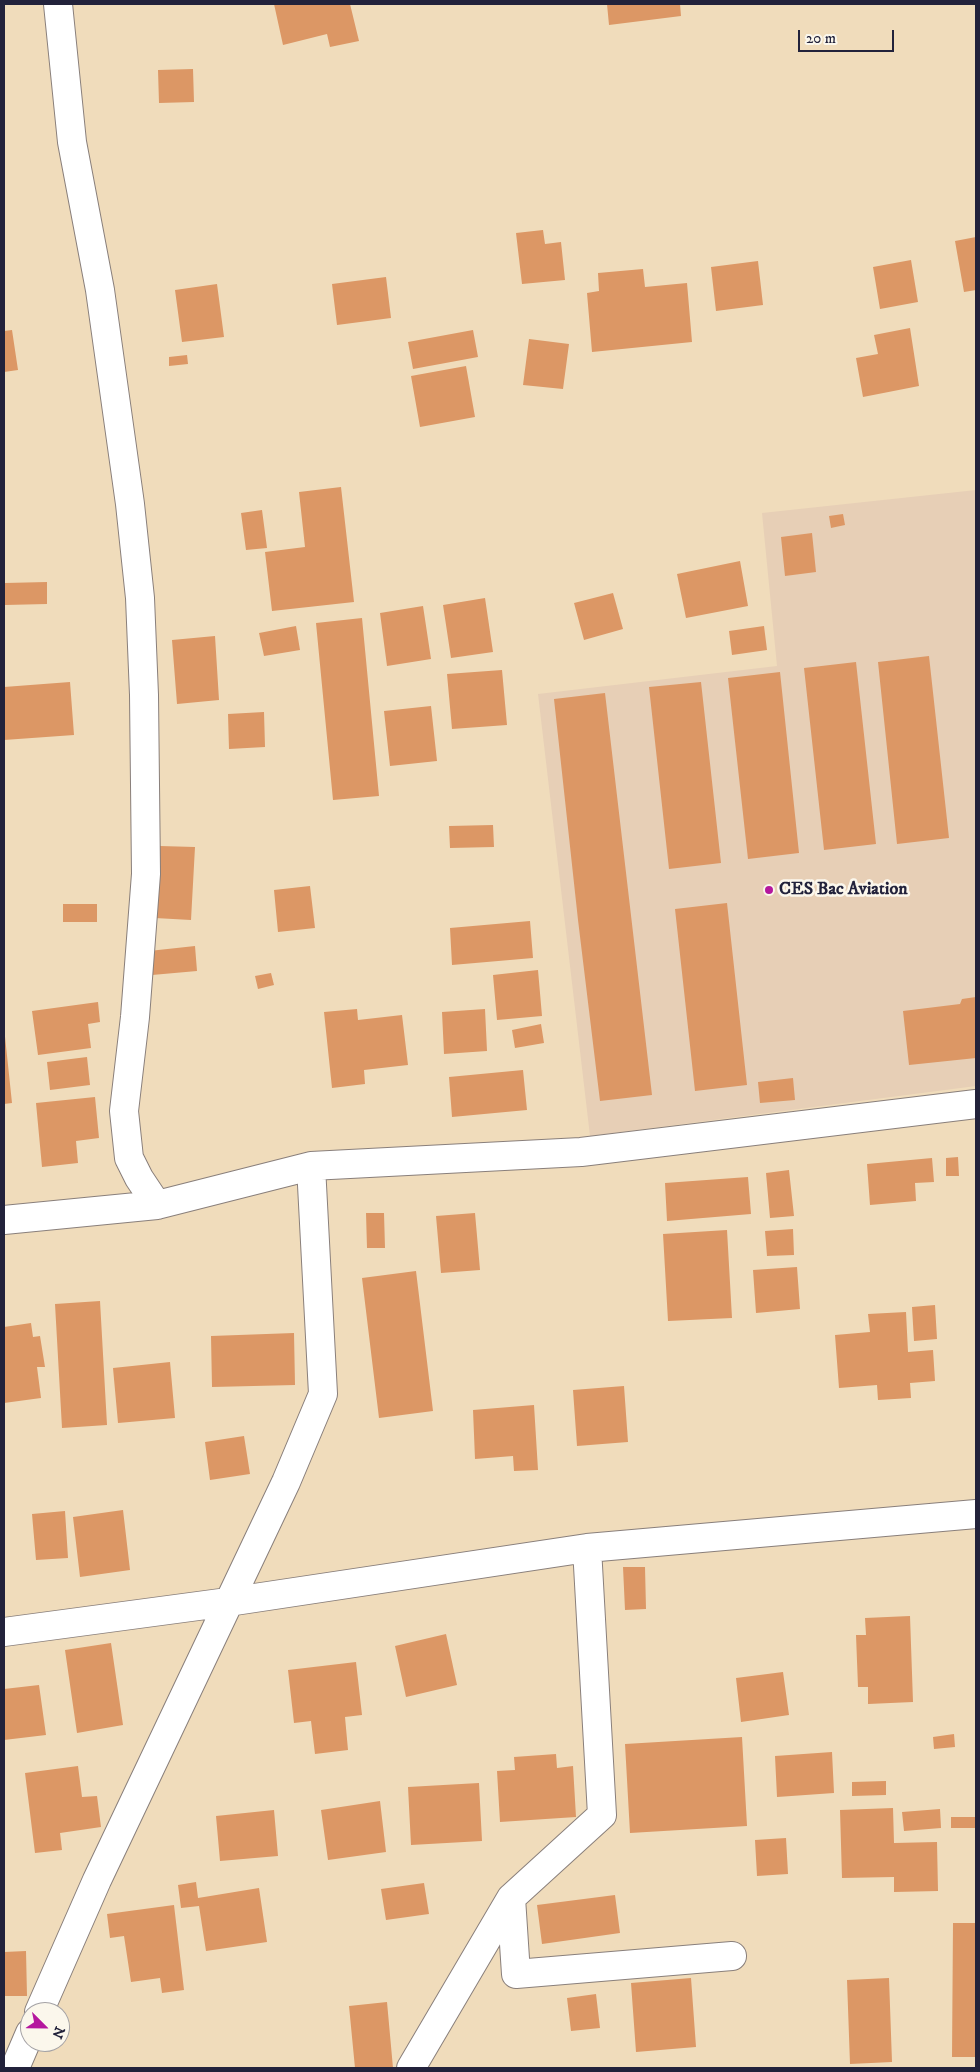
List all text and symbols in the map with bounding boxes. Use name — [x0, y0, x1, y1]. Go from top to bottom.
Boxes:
scale bar — [800, 20, 896, 52]
text: 20 m — [806, 29, 836, 48]
place label: CES Bac Aviation — [779, 879, 908, 901]
marker: CES Bac Aviation — [763, 884, 775, 896]
north arrow — [20, 2002, 70, 2052]
text: N — [47, 2024, 68, 2041]

